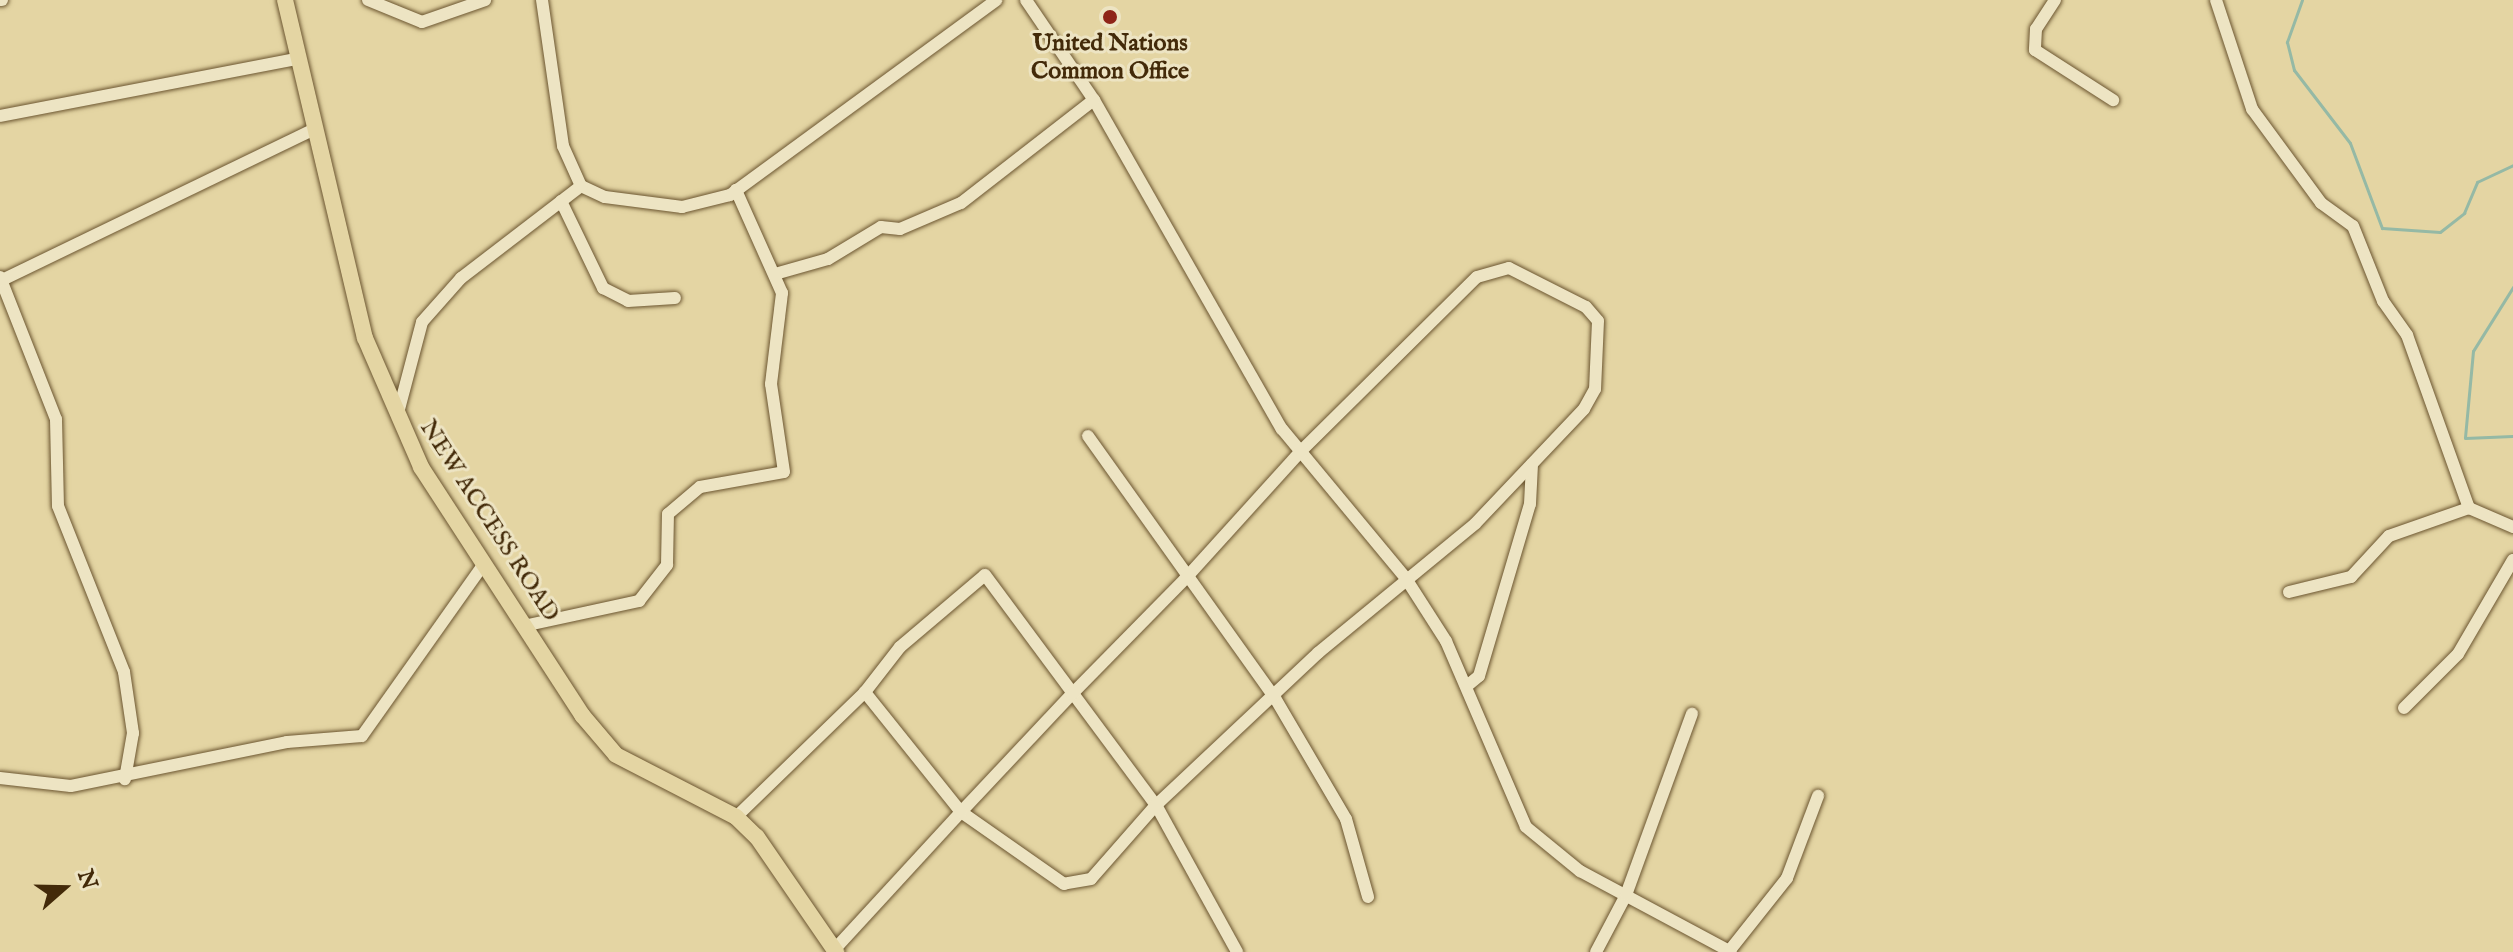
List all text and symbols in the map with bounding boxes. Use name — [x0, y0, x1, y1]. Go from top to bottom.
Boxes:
marker: United Nations Common Office — [1101, 8, 1119, 26]
place label: United Nations Common Office — [1031, 30, 1189, 86]
street label: NEW ACCESS ROAD — [413, 415, 565, 627]
north arrow — [24, 848, 104, 928]
text: N — [70, 866, 103, 894]

